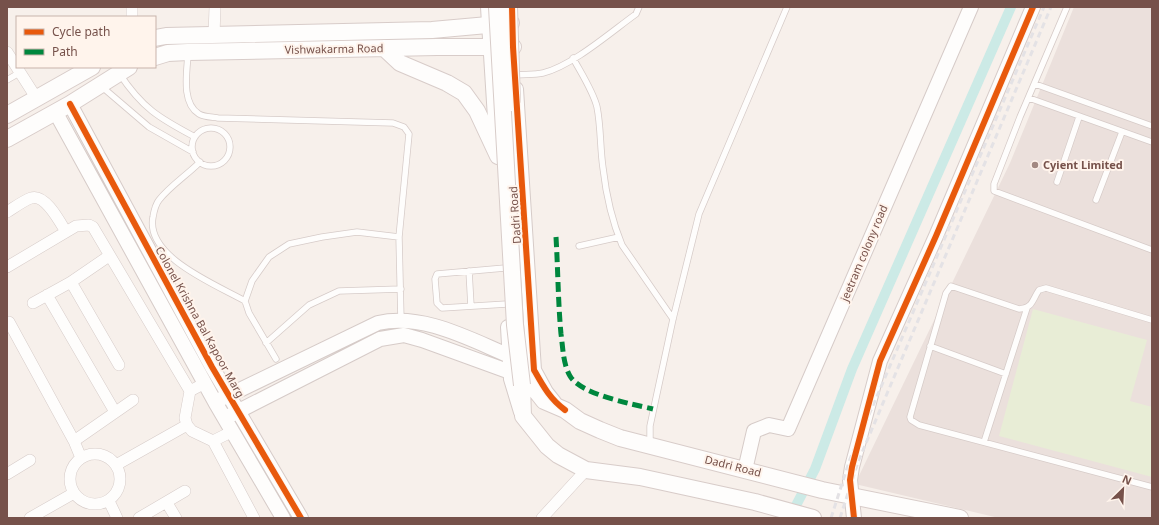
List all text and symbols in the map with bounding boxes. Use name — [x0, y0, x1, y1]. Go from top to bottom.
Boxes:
legend — [16, 16, 156, 68]
text: Cycle path — [52, 23, 110, 40]
street label: Vishwakarma Road — [285, 40, 383, 57]
text: Path — [52, 43, 78, 60]
place label: Cyient Limited — [1043, 157, 1123, 172]
marker: Cyient Limited — [1030, 160, 1040, 170]
street label: Dadri Road — [505, 186, 524, 244]
street label: jeetram colony road — [836, 202, 891, 304]
street label: Colonel Krishna Bal Kapoor Marg — [152, 243, 248, 400]
street label: Dadri Road — [703, 451, 763, 480]
north arrow — [1103, 469, 1143, 509]
text: N — [1120, 471, 1134, 488]

